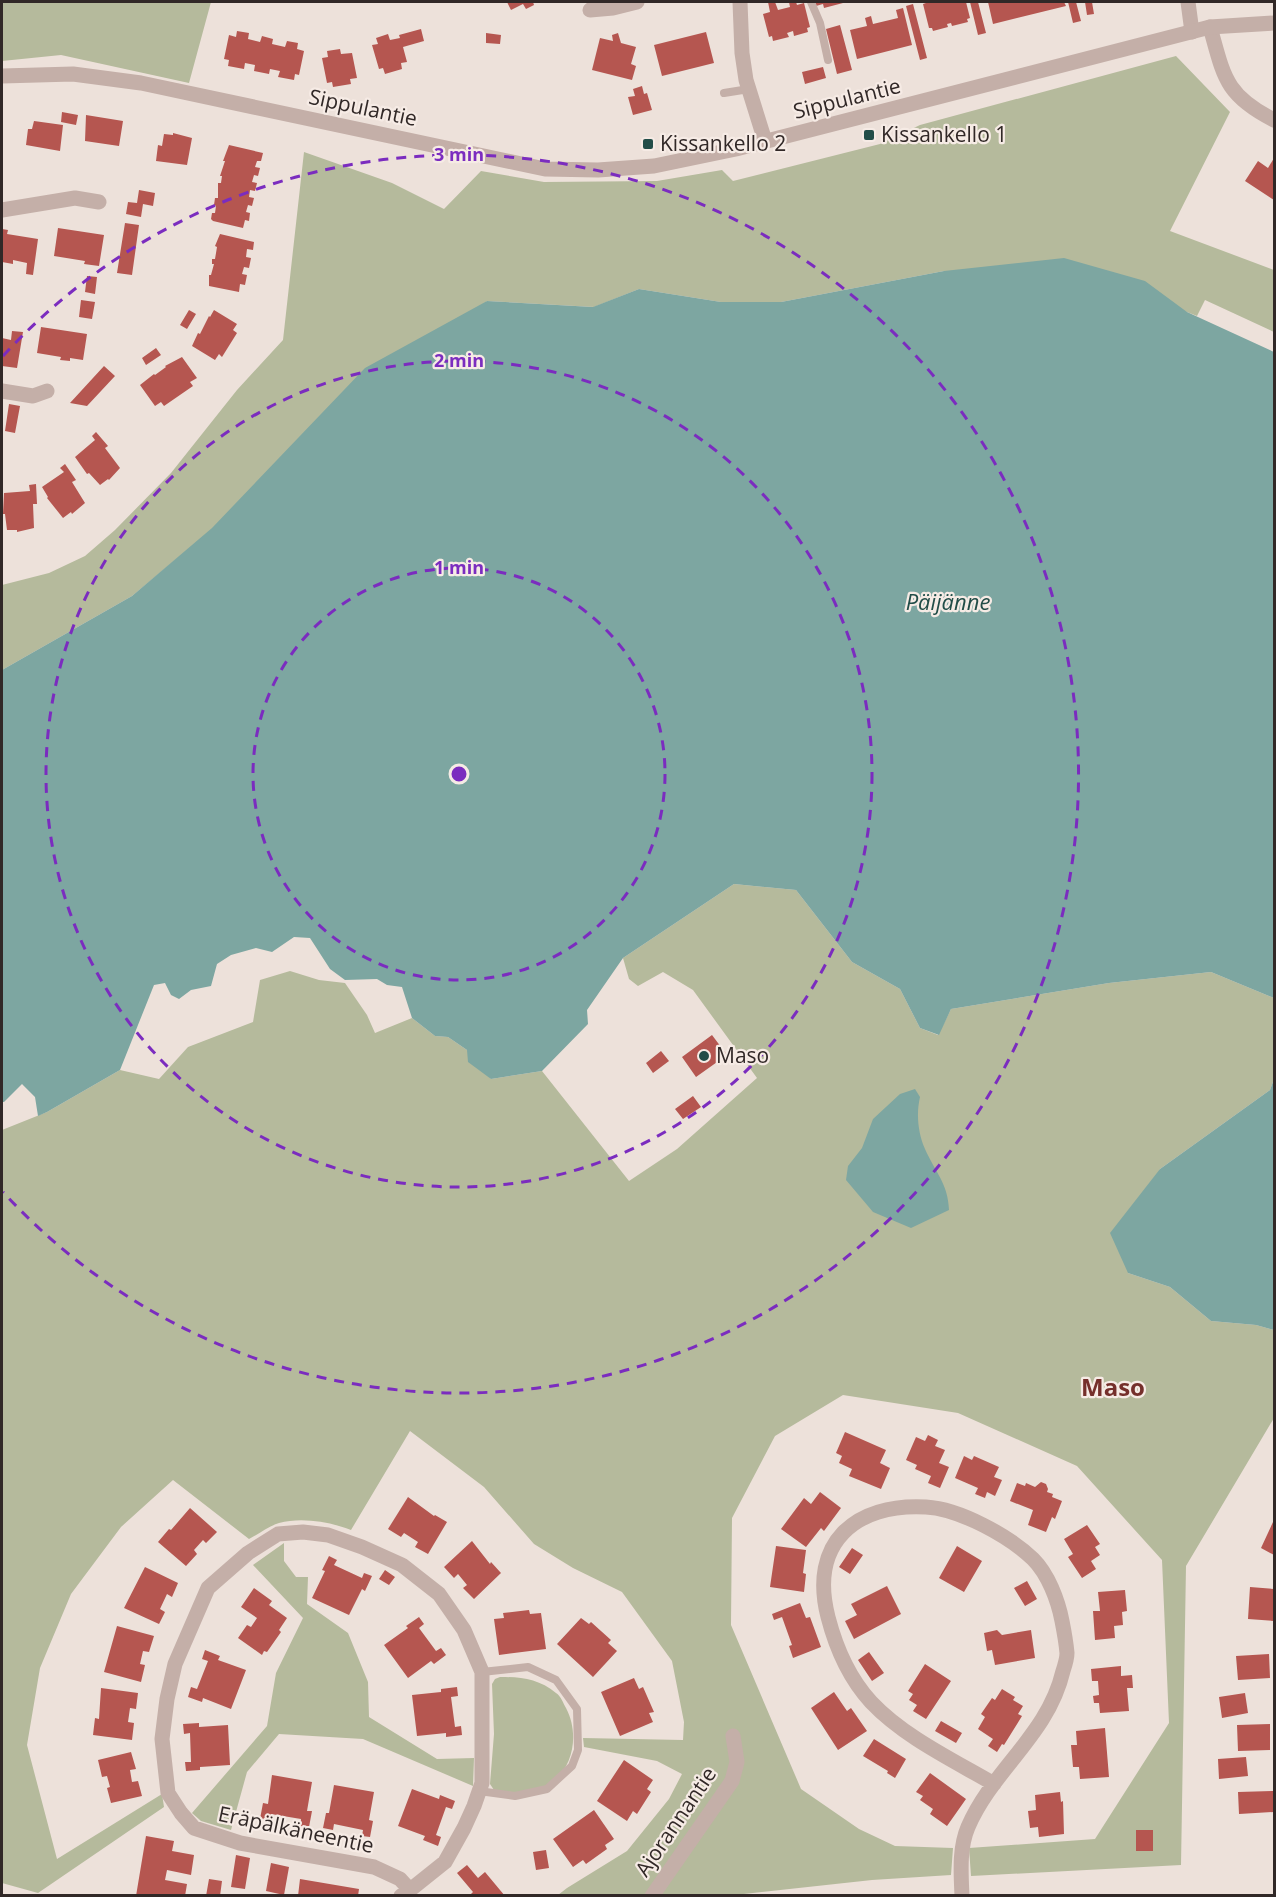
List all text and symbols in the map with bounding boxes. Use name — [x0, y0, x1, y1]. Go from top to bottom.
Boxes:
street label: Sippulantie — [790, 71, 903, 125]
street label: Sippulantie — [307, 82, 420, 132]
place label: Kissankello 1 — [881, 120, 1007, 148]
marker: Kissankello 1 — [862, 128, 876, 142]
place label: Kissankello 2 — [660, 129, 786, 157]
marker: Kissankello 2 — [641, 137, 655, 151]
text: 3 min — [434, 142, 484, 166]
text: 2 min — [434, 348, 484, 372]
text: 1 min — [434, 555, 484, 579]
water label: Päijänne — [906, 586, 990, 616]
centre of rings — [449, 764, 469, 784]
place label: Maso — [716, 1041, 769, 1069]
marker: Maso — [697, 1049, 711, 1063]
district label: Maso — [1081, 1370, 1145, 1403]
street label: Ajorannantie — [628, 1761, 722, 1882]
street label: Eräpälkäneentie — [216, 1799, 377, 1859]

